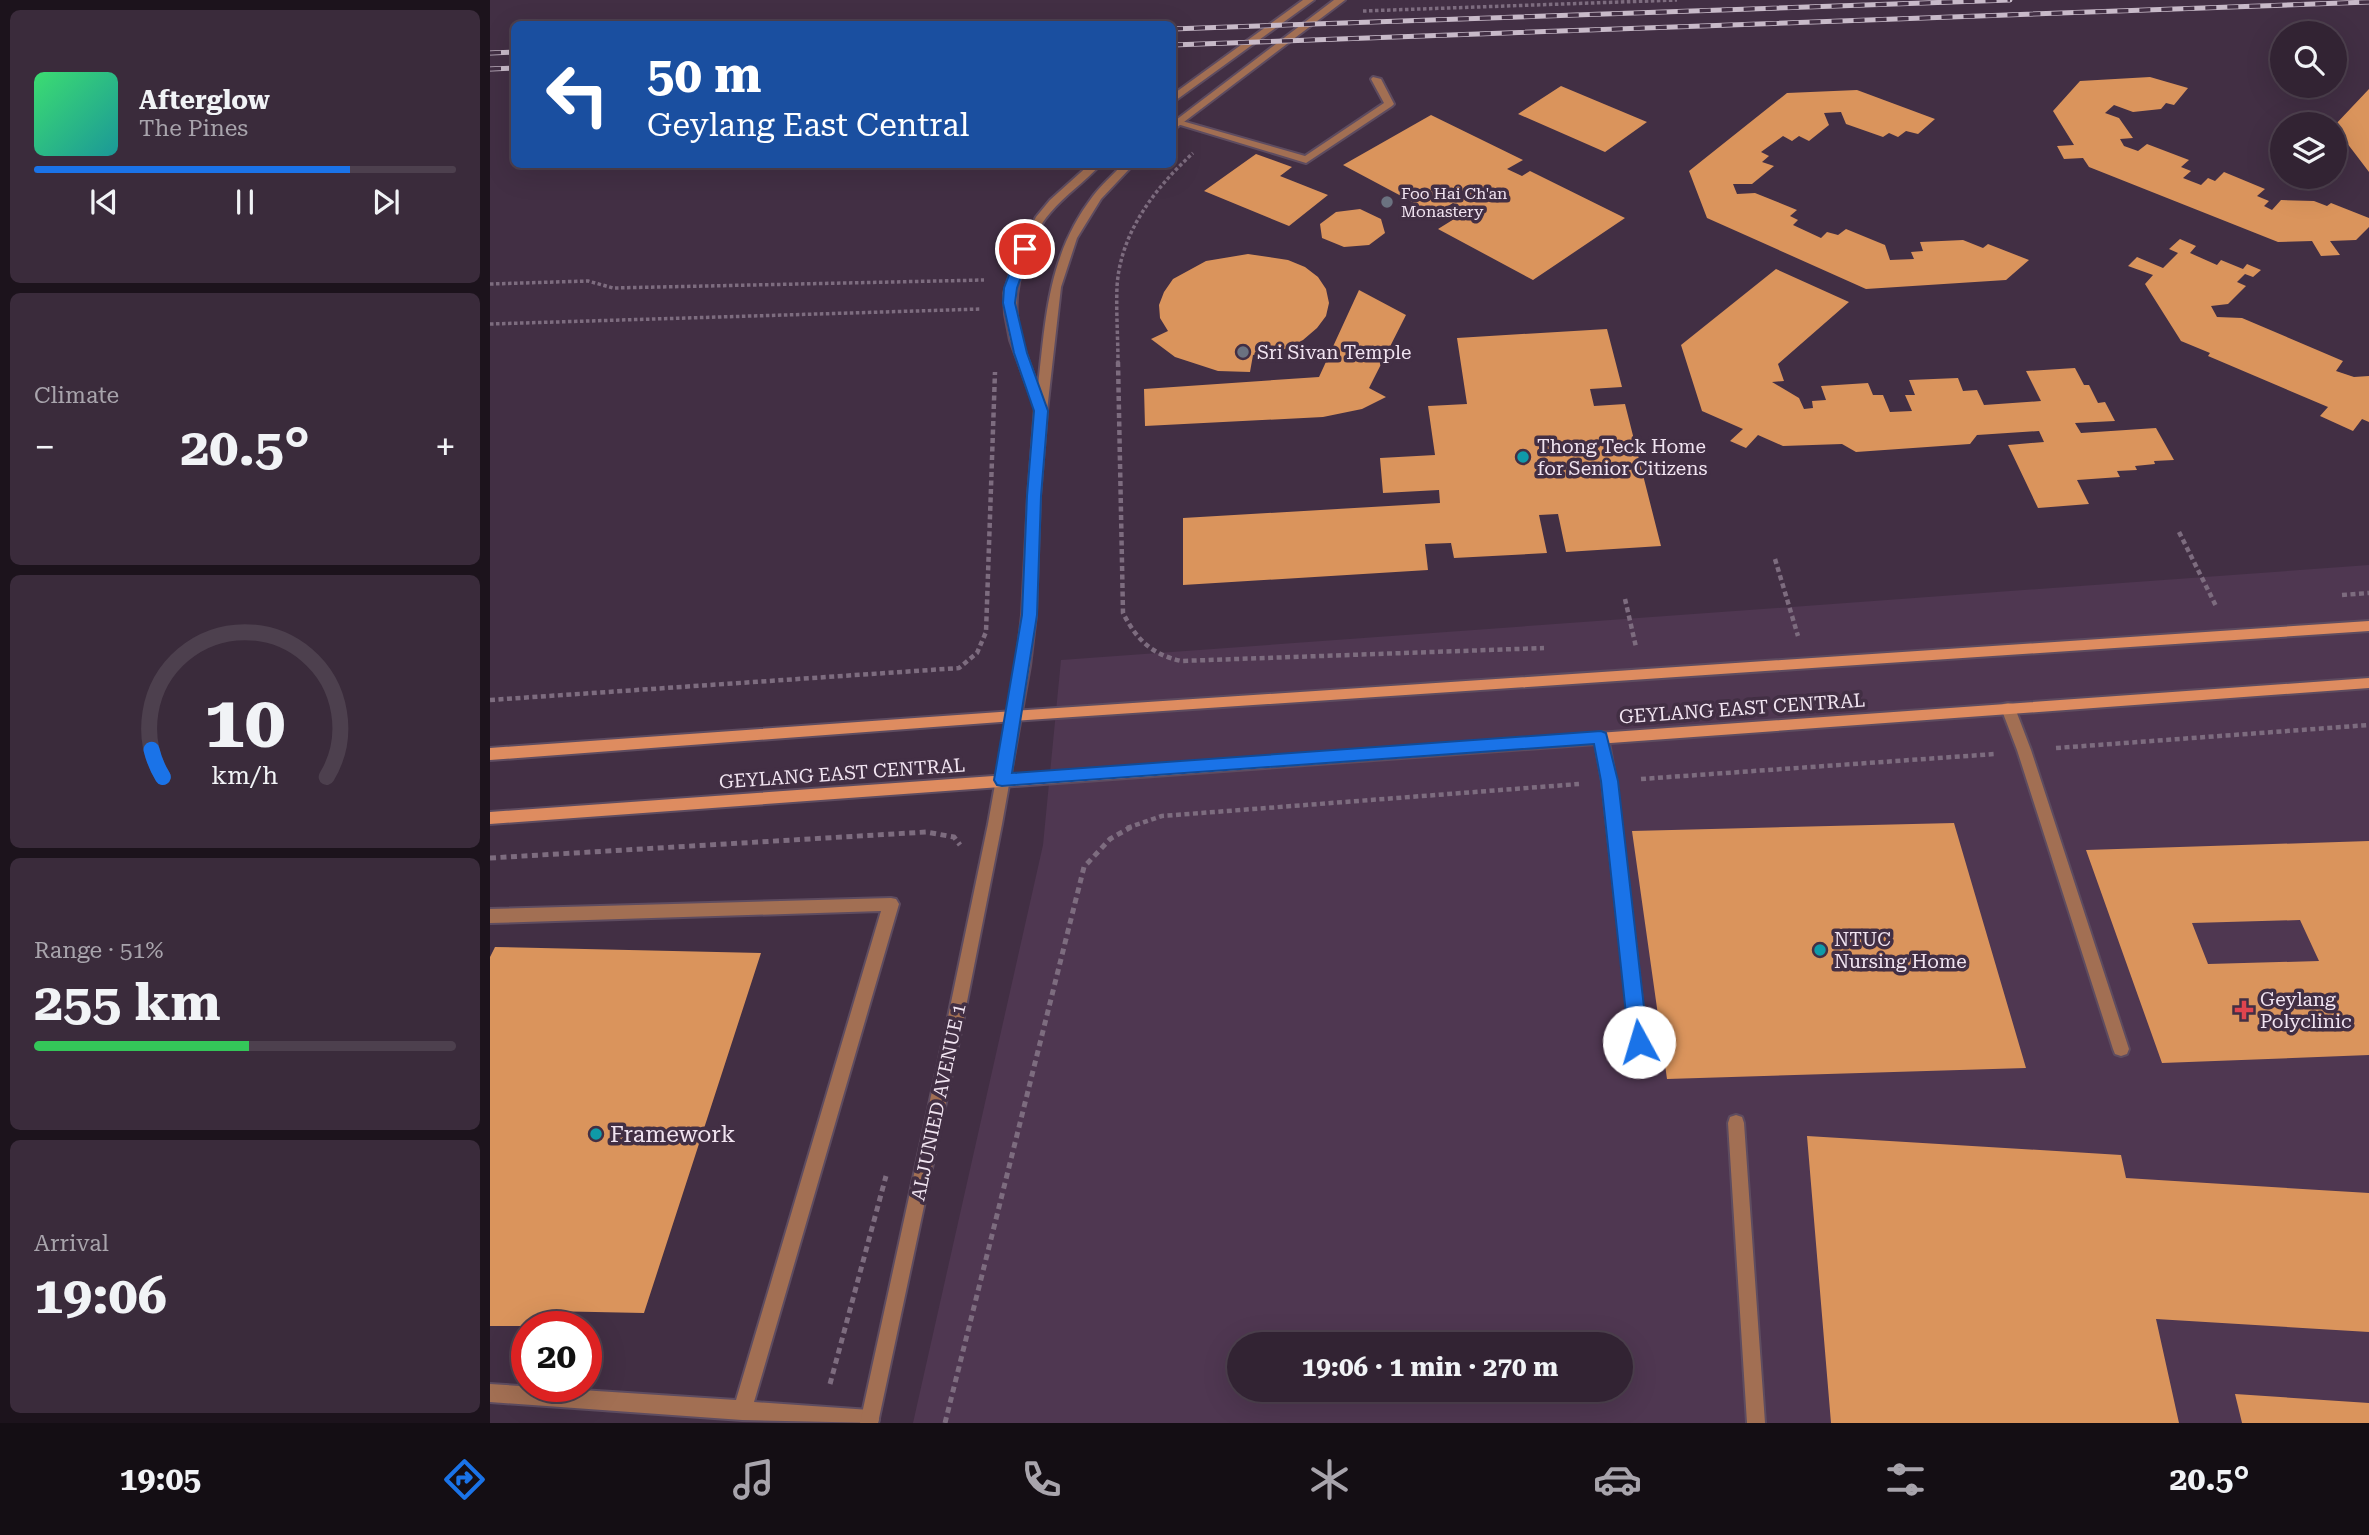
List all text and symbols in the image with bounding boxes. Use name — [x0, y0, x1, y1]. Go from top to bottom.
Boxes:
map controls — [2270, 21, 2347, 189]
button: search — [2270, 21, 2347, 98]
text: 50 m — [647, 47, 762, 104]
icon: left — [532, 49, 623, 140]
text: Afterglow — [139, 85, 270, 115]
text: Geylang East Central — [647, 106, 969, 144]
button: layers — [2270, 112, 2347, 189]
text: The Pines — [139, 115, 248, 142]
icon: previous — [85, 183, 123, 221]
icon: pause — [226, 183, 264, 221]
icon: next — [367, 183, 405, 221]
place label: Foo Hai Ch'an Monastery — [1401, 184, 1507, 221]
marker: Foo Hai Ch'an Monastery — [1379, 194, 1395, 210]
pin — [995, 219, 1055, 279]
icon: arrive — [1006, 230, 1044, 268]
place label: Sri Sivan Temple — [1257, 341, 1411, 364]
marker: Sri Sivan Temple — [1235, 344, 1251, 360]
text: Climate — [34, 382, 119, 409]
text: 20.5° — [180, 417, 310, 478]
text: − — [34, 425, 55, 469]
text: + — [435, 425, 456, 469]
place label: Thong Teck Home for Senior Citizens — [1537, 435, 1707, 480]
marker: Thong Teck Home for Senior Citizens — [1515, 449, 1531, 465]
text: 10 — [204, 681, 286, 766]
street label: GEYLANG EAST CENTRAL — [1618, 688, 1866, 729]
street label: GEYLANG EAST CENTRAL — [718, 753, 966, 794]
text: km/h — [212, 761, 278, 790]
place label: NTUC Nursing Home — [1834, 928, 1967, 973]
text: Range · 51% — [34, 937, 163, 964]
marker: NTUC Nursing Home — [1812, 942, 1828, 958]
text: 255 km — [34, 972, 221, 1033]
place label: Geylang Polyclinic — [2260, 988, 2352, 1033]
marker: Geylang Polyclinic — [2234, 1000, 2254, 1020]
street label: ALJUNIED AVENUE 1 — [906, 1001, 971, 1203]
position arrow — [1602, 1005, 1676, 1079]
place label: Framework — [610, 1121, 736, 1148]
marker: Framework — [588, 1126, 604, 1142]
text: Arrival — [34, 1230, 109, 1257]
text: 19:06 — [34, 1265, 167, 1326]
speed limit sign: 20 — [511, 1311, 602, 1402]
text: 19:06 · 1 min · 270 m — [1302, 1352, 1558, 1382]
icon: directions — [440, 1455, 489, 1504]
icon: music — [729, 1455, 778, 1504]
icon: phone — [1017, 1455, 1066, 1504]
icon: climate — [1305, 1455, 1354, 1504]
icon: car — [1593, 1455, 1642, 1504]
icon: filters — [1881, 1455, 1930, 1504]
text: 19:05 — [120, 1460, 201, 1498]
text: 20.5° — [2170, 1460, 2249, 1498]

